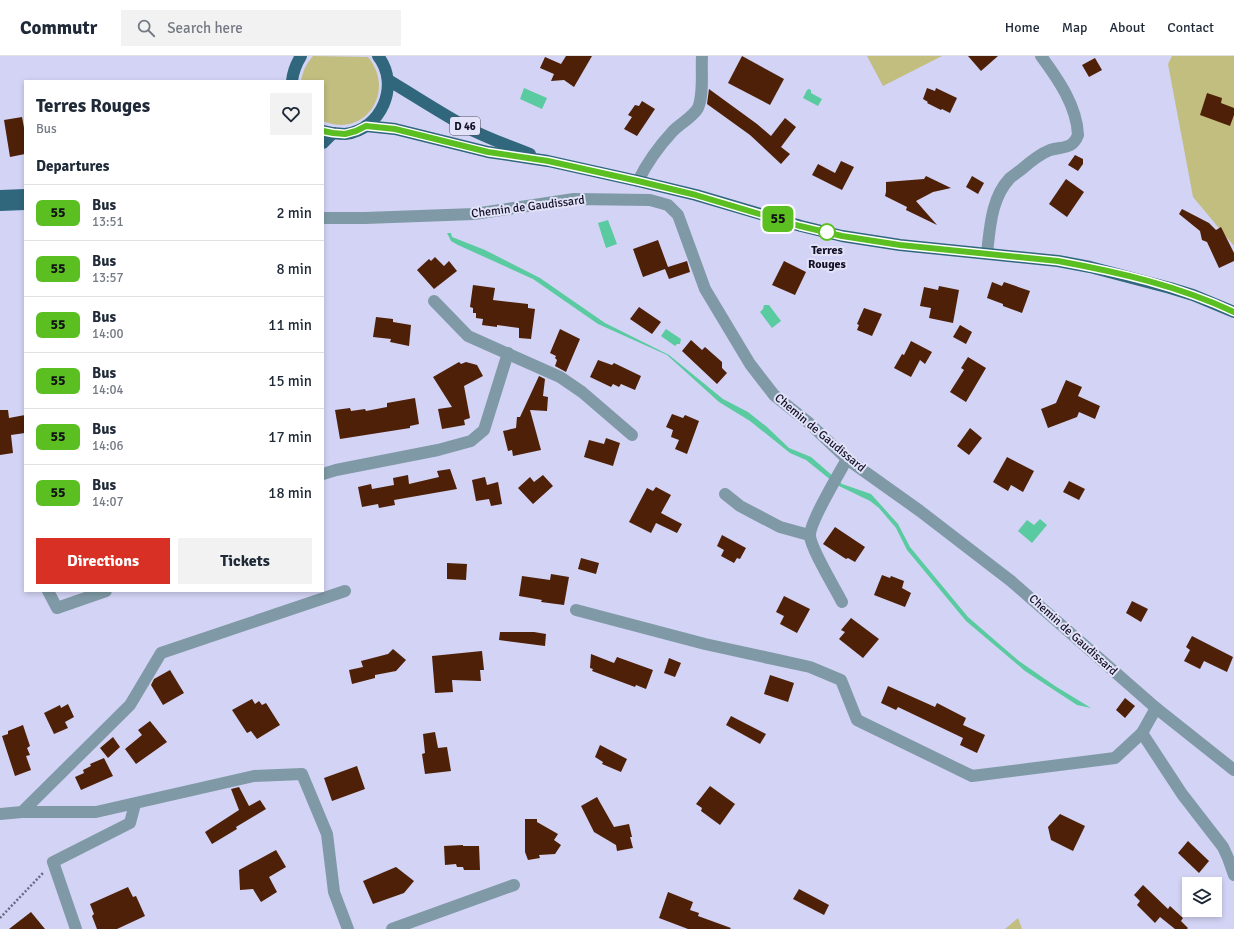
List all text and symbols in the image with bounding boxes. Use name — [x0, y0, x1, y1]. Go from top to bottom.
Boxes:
search box — [121, 10, 401, 46]
text: Commutr — [20, 16, 97, 40]
icon: search — [135, 17, 157, 39]
text: Search here — [167, 19, 243, 37]
text: Home — [1005, 19, 1040, 36]
text: Map — [1062, 19, 1087, 36]
text: About — [1109, 19, 1145, 36]
text: Contact — [1167, 19, 1214, 36]
button: heart — [270, 93, 312, 135]
text: Terres Rouges — [36, 94, 150, 118]
road number: D 46 — [450, 117, 480, 135]
text: Bus — [36, 121, 57, 137]
text: Departures — [36, 157, 109, 175]
street label: Chemin de Gaudissard — [471, 193, 585, 221]
text: Bus — [92, 196, 116, 214]
text: 55 — [50, 204, 66, 221]
text: 2 min — [276, 204, 312, 222]
line badge: 55 — [760, 206, 796, 232]
text: 55 — [770, 210, 786, 227]
text: 13:51 — [92, 214, 124, 230]
marker: Terres Rouges — [818, 223, 836, 241]
place label: Terres Rouges — [808, 243, 847, 272]
text: Bus — [92, 252, 116, 270]
text: 55 — [50, 260, 66, 277]
text: 8 min — [276, 260, 312, 278]
text: 13:57 — [92, 270, 124, 286]
text: Bus — [92, 308, 116, 326]
text: 55 — [50, 316, 66, 333]
text: 11 min — [268, 316, 312, 334]
text: 14:00 — [92, 326, 124, 342]
text: Bus — [92, 364, 116, 382]
text: 55 — [50, 372, 66, 389]
text: 15 min — [268, 372, 312, 390]
text: 14:04 — [92, 382, 124, 398]
street label: Chemin de Gaudissard — [772, 391, 868, 475]
text: Bus — [92, 420, 116, 438]
text: 55 — [50, 428, 66, 445]
text: 17 min — [268, 428, 312, 446]
text: 14:06 — [92, 438, 124, 454]
text: Bus — [92, 476, 116, 494]
text: 55 — [50, 484, 66, 501]
text: 18 min — [268, 484, 312, 502]
text: 14:07 — [92, 494, 124, 510]
button: Directions — [36, 538, 170, 584]
button: Tickets — [178, 538, 312, 584]
street label: Chemin de Gaudissard — [1026, 591, 1120, 679]
map controls — [1182, 877, 1222, 917]
button: layers — [1182, 877, 1222, 917]

